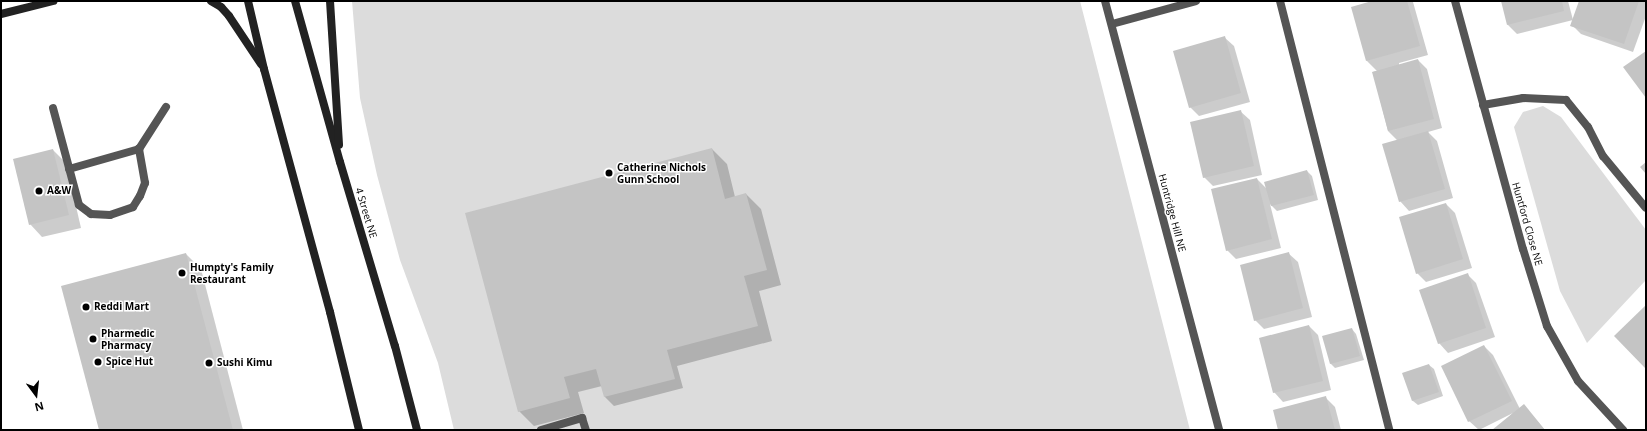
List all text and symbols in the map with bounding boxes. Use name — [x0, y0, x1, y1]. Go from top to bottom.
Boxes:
place label: Catherine Nichols Gunn School — [617, 161, 706, 184]
marker: Catherine Nichols Gunn School — [604, 168, 614, 178]
street label: Huntridge Hill NE — [1156, 173, 1188, 253]
street label: Huntford Close NE — [1509, 181, 1545, 267]
place label: A&W — [47, 185, 71, 197]
marker: A&W — [34, 186, 44, 196]
street label: 4 Street NE — [353, 186, 379, 240]
place label: Humpty's Family Restaurant — [190, 261, 274, 284]
marker: Humpty's Family Restaurant — [177, 268, 187, 278]
place label: Reddi Mart — [94, 301, 149, 313]
marker: Reddi Mart — [81, 302, 91, 312]
place label: Pharmedic Pharmacy — [101, 327, 155, 350]
marker: Pharmedic Pharmacy — [88, 334, 98, 344]
place label: Spice Hut — [106, 356, 153, 368]
marker: Spice Hut — [93, 357, 103, 367]
place label: Sushi Kimu — [217, 357, 272, 369]
marker: Sushi Kimu — [204, 358, 214, 368]
north arrow — [16, 375, 56, 415]
text: N — [33, 399, 46, 415]

